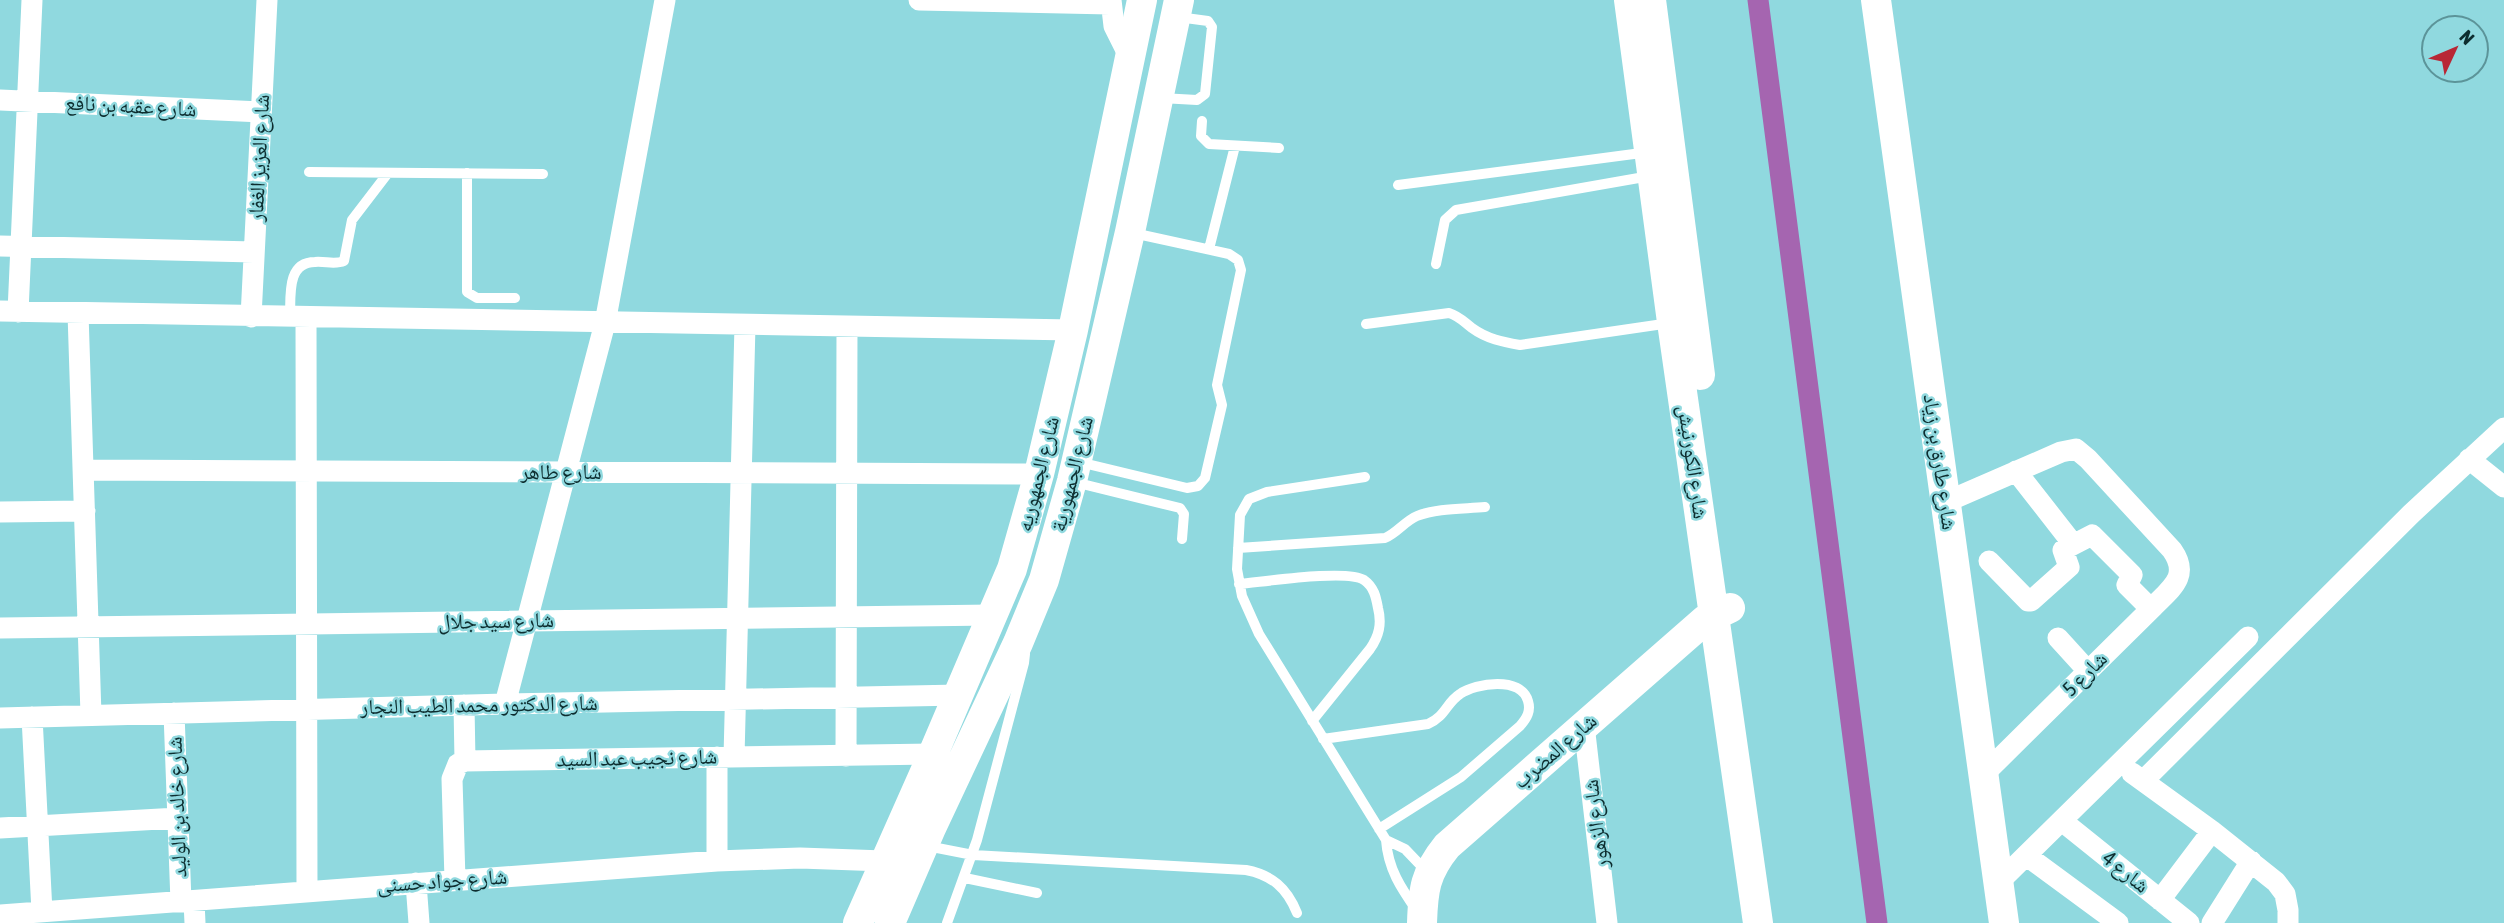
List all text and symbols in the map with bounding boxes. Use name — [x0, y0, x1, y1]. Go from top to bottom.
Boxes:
north arrow — [2420, 14, 2490, 84]
text: N — [2455, 26, 2479, 49]
street label: شارع عقبه بن نافع — [65, 90, 197, 122]
street label: شارع العزيز الغفار — [243, 94, 275, 223]
street label: شارع طارق بن زياد — [1918, 392, 1962, 532]
street label: شارع الكورنيش — [1672, 403, 1714, 521]
street label: شارع الجمهوريه — [1011, 414, 1065, 534]
street label: شارع الجمهورية — [1045, 414, 1099, 534]
street label: شارع طاهر — [519, 459, 602, 485]
street label: شارع سيد جلال — [438, 607, 554, 635]
street label: شارع 5 — [2057, 646, 2113, 702]
street label: شارع الدكتور محمد الطيب النجار — [359, 690, 598, 720]
street label: شارع المضرب — [1508, 708, 1602, 794]
street label: شارع خالد بن الوليد — [162, 736, 192, 878]
street label: شارع نجيب عبد السيد — [556, 744, 718, 772]
street label: شارع الزهور — [1578, 778, 1614, 871]
street label: شارع 4 — [2097, 845, 2155, 899]
street label: شارع جواد حسنى — [376, 863, 508, 899]

